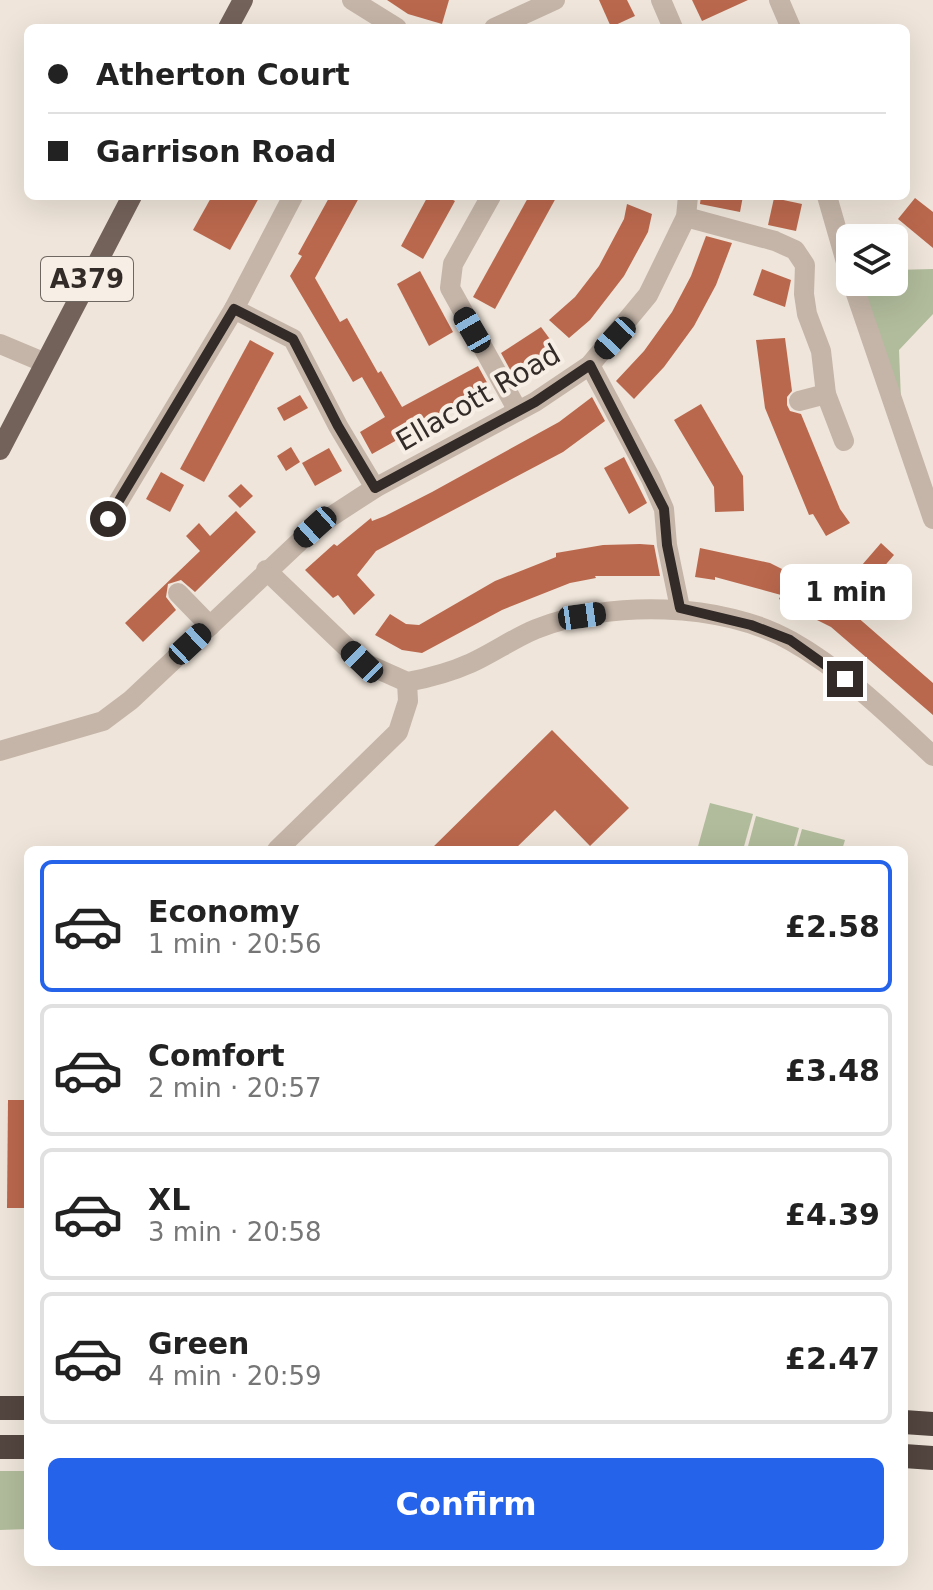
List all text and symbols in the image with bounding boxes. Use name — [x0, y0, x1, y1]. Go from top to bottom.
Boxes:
text: Atherton Court — [96, 57, 350, 92]
text: Garrison Road — [96, 134, 336, 169]
map controls — [836, 224, 908, 296]
button: layers — [836, 224, 908, 296]
road number: A379 — [41, 257, 133, 301]
car — [450, 303, 494, 357]
car — [590, 312, 640, 364]
street label: Ellacott Road — [390, 337, 566, 458]
route start — [90, 501, 126, 537]
car — [289, 502, 341, 552]
callout: 1 min — [779, 563, 911, 619]
text: 1 min — [805, 577, 887, 607]
car — [557, 601, 607, 631]
car — [164, 619, 216, 669]
car — [336, 637, 388, 687]
route end — [827, 661, 863, 697]
icon: car — [52, 890, 124, 962]
text: Economy — [148, 894, 300, 929]
text: £2.58 — [785, 909, 880, 944]
text: 1 min · 20:56 — [148, 929, 322, 959]
icon: car — [52, 1034, 124, 1106]
text: Comfort — [148, 1038, 285, 1073]
text: £3.48 — [785, 1053, 880, 1088]
text: 2 min · 20:57 — [148, 1073, 322, 1103]
icon: car — [52, 1178, 124, 1250]
text: XL — [148, 1182, 190, 1217]
text: £4.39 — [785, 1197, 880, 1232]
text: 3 min · 20:58 — [148, 1217, 322, 1247]
icon: car — [52, 1322, 124, 1394]
text: Green — [148, 1326, 249, 1361]
text: £2.47 — [785, 1341, 880, 1376]
text: 4 min · 20:59 — [148, 1361, 322, 1391]
button: Confirm — [48, 1458, 884, 1550]

